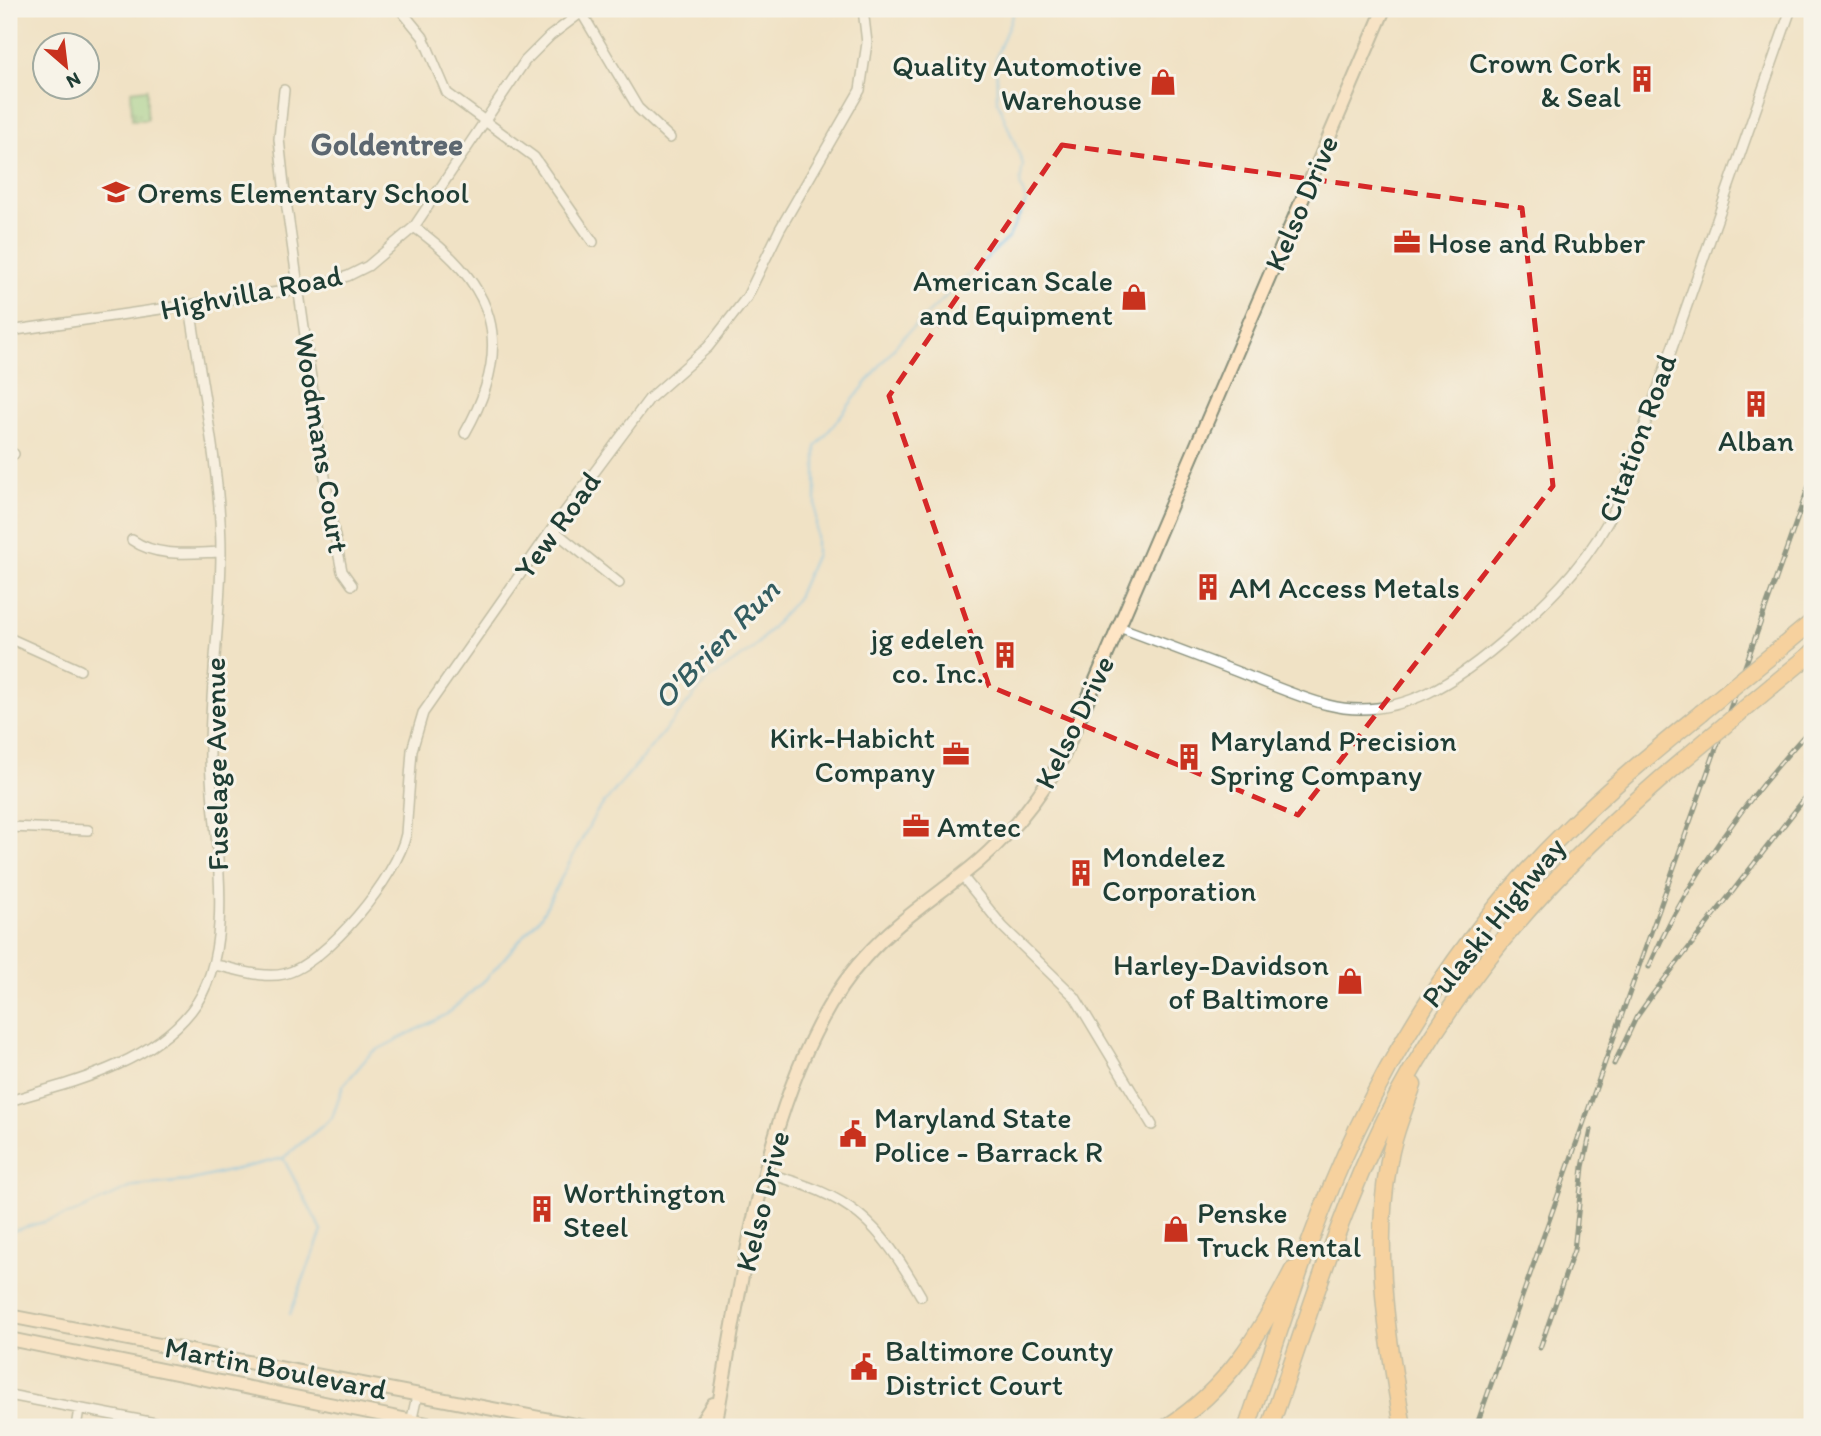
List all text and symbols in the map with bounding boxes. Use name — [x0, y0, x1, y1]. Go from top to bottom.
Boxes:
north arrow — [32, 32, 102, 102]
place label: Crown Cork & Seal — [1469, 44, 1621, 115]
place label: Quality Automotive Warehouse — [892, 47, 1142, 118]
building icon: Crown Cork & Seal — [1627, 64, 1657, 94]
text: N — [63, 67, 85, 94]
shop icon: Quality Automotive Warehouse — [1148, 67, 1178, 97]
district label: Goldentree — [311, 125, 463, 163]
street label: Kelso Drive — [1256, 130, 1346, 276]
place label: Orems Elementary School — [137, 174, 470, 211]
school or university icon: Orems Elementary School — [101, 177, 131, 207]
place label: Hose and Rubber — [1428, 224, 1645, 261]
office icon: Hose and Rubber — [1392, 227, 1422, 257]
street label: Highvilla Road — [157, 256, 345, 328]
place label: American Scale and Equipment — [913, 262, 1113, 333]
shop icon: American Scale and Equipment — [1119, 282, 1149, 312]
street label: Woodmans Court — [286, 330, 358, 556]
street label: Citation Road — [1589, 348, 1685, 527]
building icon: Alban — [1741, 389, 1771, 419]
place label: Alban — [1718, 422, 1794, 459]
street label: Yew Road — [506, 464, 608, 586]
place label: AM Access Metals — [1229, 569, 1460, 606]
water label: O'Brien Run — [645, 570, 788, 717]
building icon: AM Access Metals — [1193, 572, 1223, 602]
place label: jg edelen co. Inc. — [870, 620, 984, 691]
building icon: jg edelen co. Inc. — [990, 640, 1020, 670]
street label: Kelso Drive — [1026, 649, 1122, 795]
street label: Fuselage Avenue — [196, 657, 236, 871]
place label: Kirk-Habicht Company — [769, 719, 935, 790]
place label: Maryland Precision Spring Company — [1210, 722, 1457, 793]
office icon: Kirk-Habicht Company — [941, 739, 971, 769]
building icon: Maryland Precision Spring Company — [1174, 742, 1204, 772]
place label: Amtec — [937, 808, 1021, 845]
office icon: Amtec — [901, 811, 931, 841]
street label: Pulaski Highway — [1413, 829, 1573, 1015]
place label: Mondelez Corporation — [1102, 838, 1256, 909]
building icon: Mondelez Corporation — [1066, 858, 1096, 888]
place label: Harley-Davidson of Baltimore — [1113, 946, 1329, 1017]
shop icon: Harley-Davidson of Baltimore — [1335, 966, 1365, 996]
place label: Maryland State Police - Barrack R — [874, 1099, 1103, 1170]
public building icon: Maryland State Police - Barrack R — [838, 1119, 868, 1149]
street label: Kelso Drive — [727, 1127, 797, 1275]
place label: Worthington Steel — [563, 1174, 725, 1245]
building icon: Worthington Steel — [527, 1194, 557, 1224]
place label: Penske Truck Rental — [1197, 1194, 1362, 1265]
shop icon: Penske Truck Rental — [1161, 1214, 1191, 1244]
street label: Martin Boulevard — [162, 1328, 391, 1408]
place label: Baltimore County District Court — [885, 1332, 1113, 1403]
public building icon: Baltimore County District Court — [849, 1352, 879, 1382]

